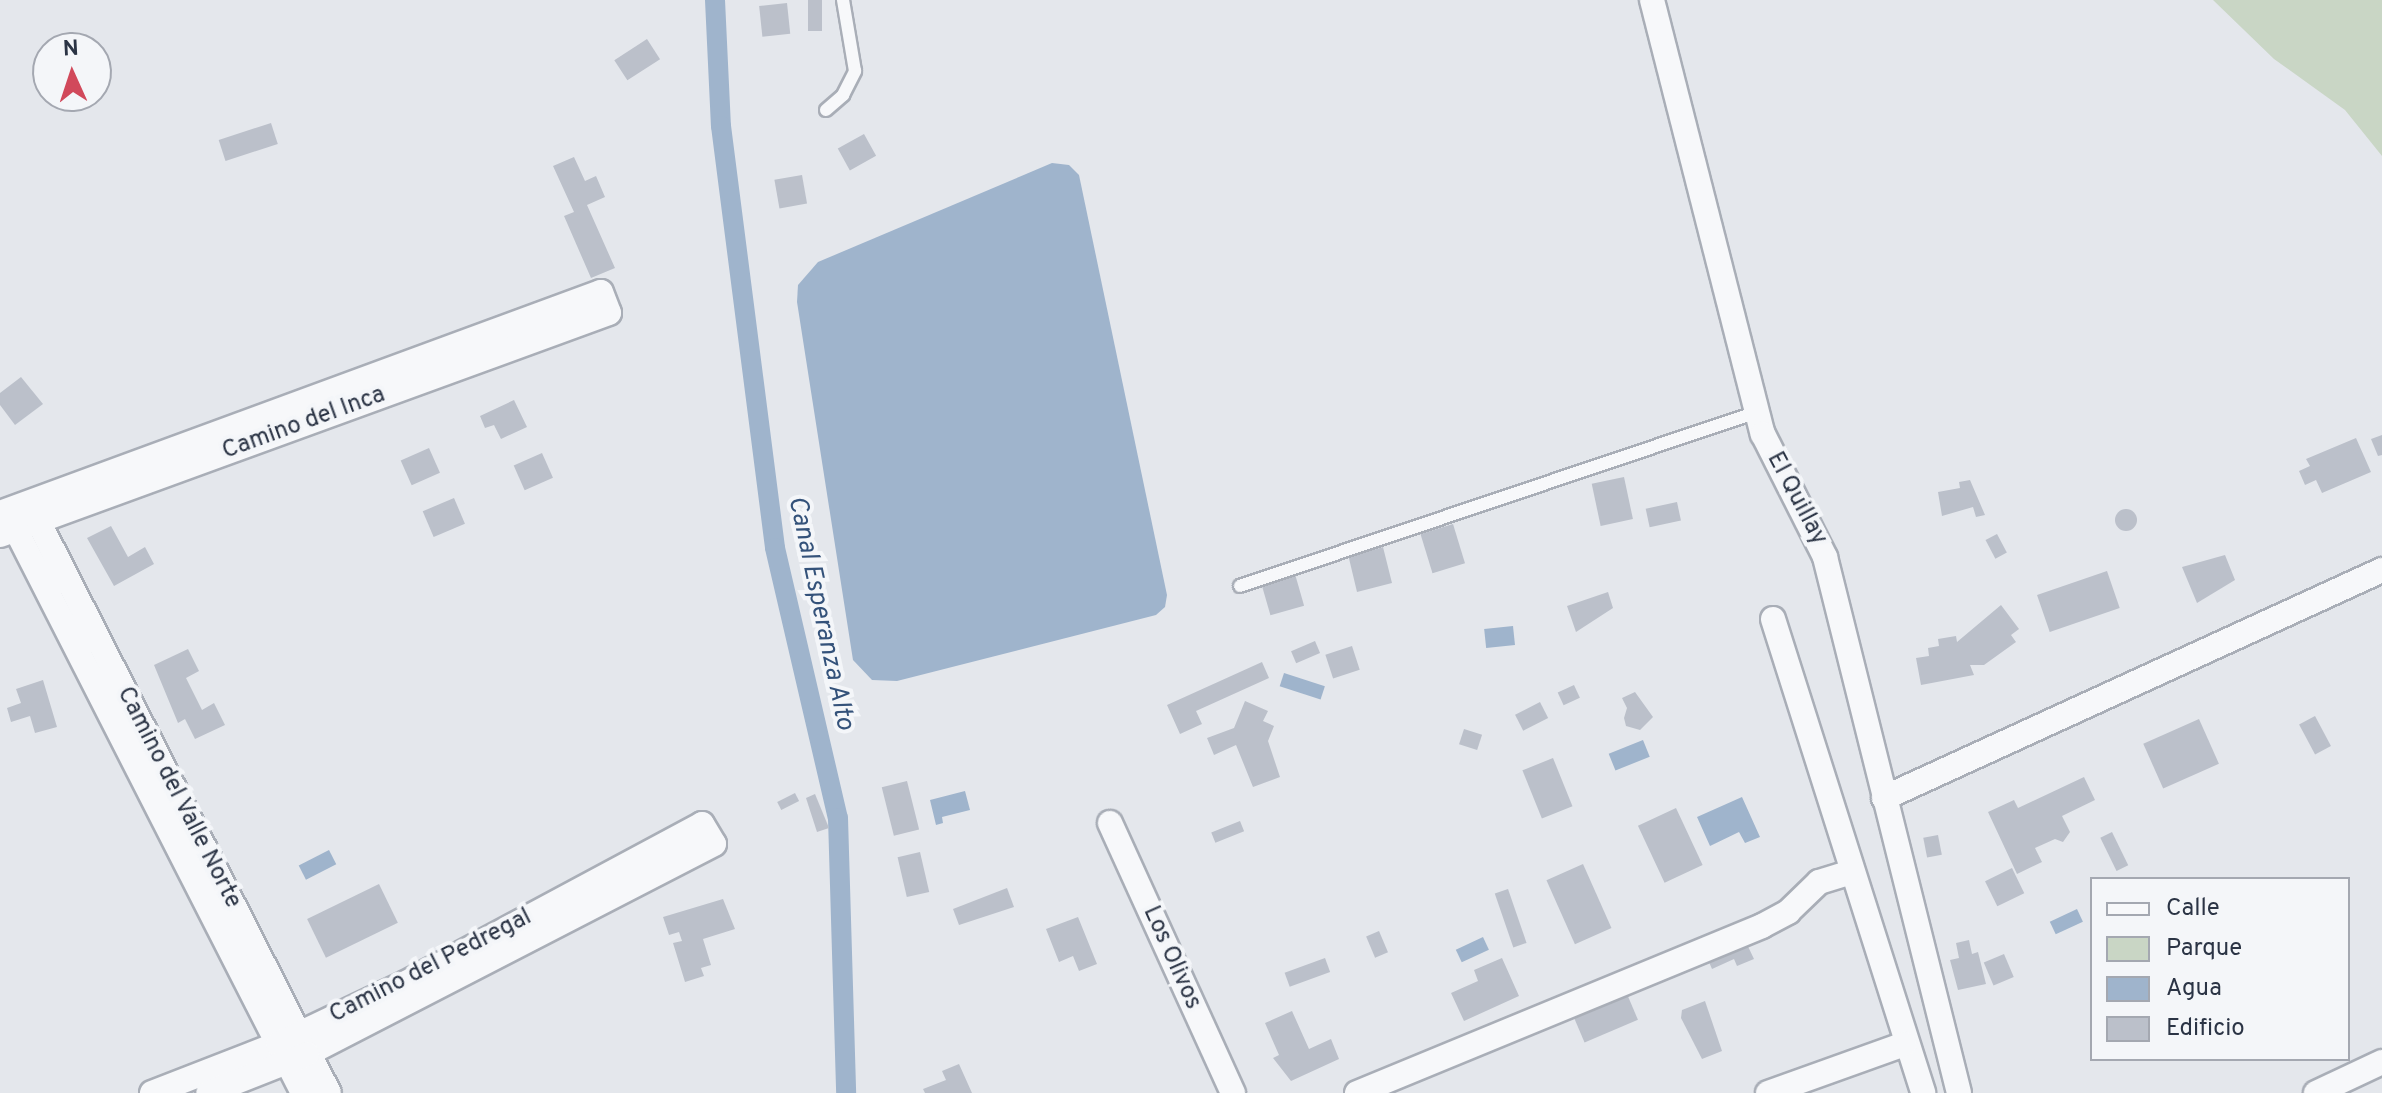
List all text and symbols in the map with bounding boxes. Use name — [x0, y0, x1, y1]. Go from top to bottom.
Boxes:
north arrow — [32, 32, 112, 112]
text: N — [62, 36, 79, 63]
street label: Camino del Inca — [219, 381, 389, 467]
street label: El Quillay — [1760, 448, 1832, 550]
water label: Canal Esperanza Alto — [780, 493, 860, 733]
street label: Camino del Valle Norte — [109, 682, 247, 914]
legend — [2090, 877, 2350, 1061]
text: Calle — [2166, 894, 2220, 924]
street label: Los Olivos — [1135, 902, 1207, 1014]
street label: Camino del Pedregal — [325, 904, 537, 1030]
text: Parque — [2166, 934, 2242, 964]
text: Agua — [2166, 974, 2222, 1004]
text: Edificio — [2166, 1014, 2245, 1044]

